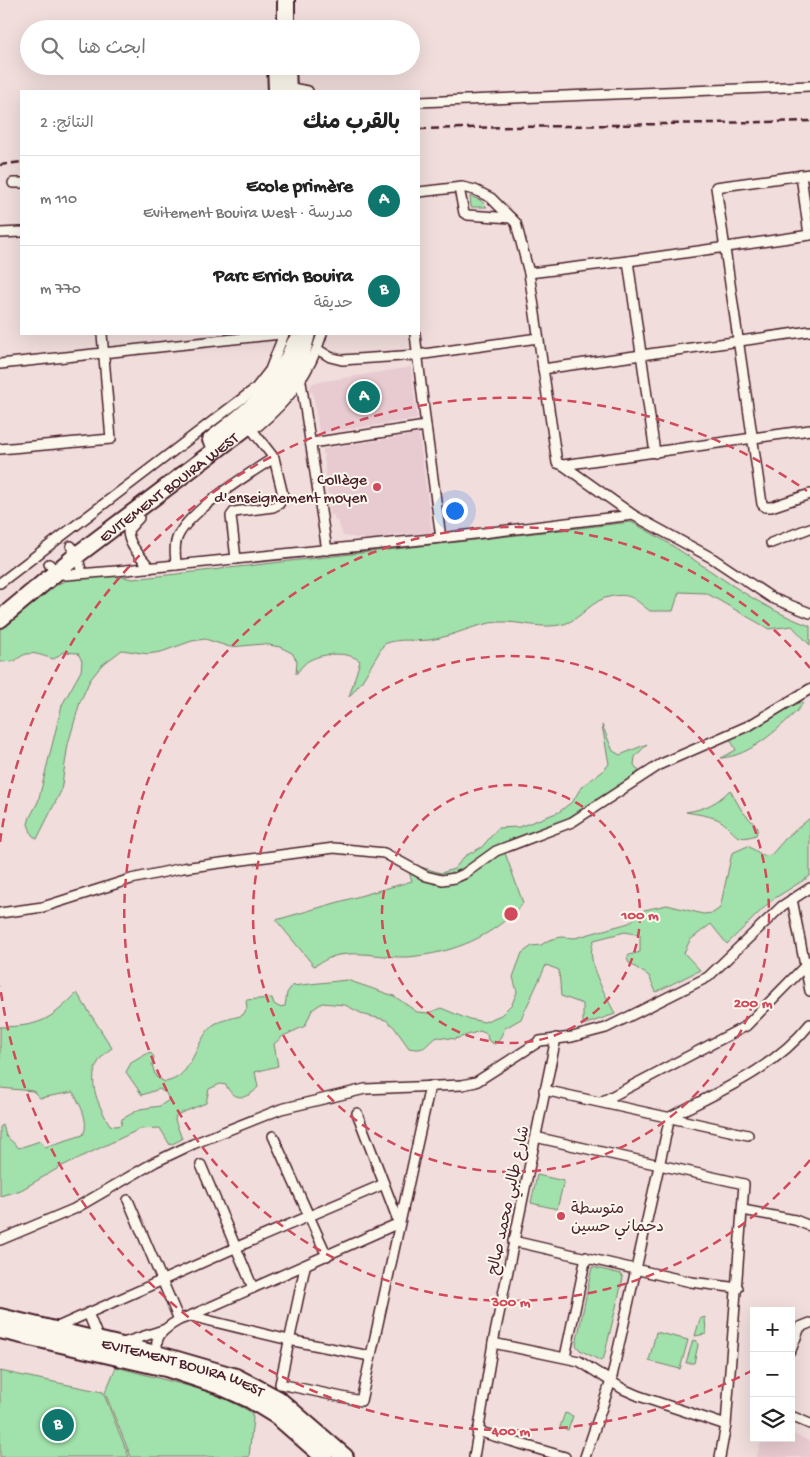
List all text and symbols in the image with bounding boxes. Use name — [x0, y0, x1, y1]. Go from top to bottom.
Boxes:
search box — [20, 20, 420, 75]
icon: search — [38, 34, 66, 62]
text: ابحث هنا — [78, 38, 146, 61]
text: بالقرب منك — [303, 112, 400, 137]
text: النتائج: 2 — [40, 115, 94, 134]
text: Ecole primère — [246, 176, 353, 199]
text: 110 m — [40, 191, 77, 210]
text: A — [379, 191, 389, 210]
text: مدرسة · Evitement Bouira West — [143, 205, 353, 224]
text: Parc Errich Bouira — [214, 266, 353, 289]
text: 770 m — [40, 281, 81, 300]
text: B — [380, 281, 388, 300]
text: حديقة — [314, 295, 353, 314]
pin: A — [348, 378, 380, 416]
street label: EVITEMENT BOUIRA WEST — [96, 430, 244, 548]
place label: Collège d'enseignement moyen — [214, 472, 368, 509]
marker: Collège d'enseignement moyen — [371, 481, 383, 493]
your location — [442, 498, 468, 524]
centre of rings — [502, 905, 520, 923]
text: 100 m — [620, 907, 659, 925]
text: 200 m — [734, 995, 773, 1013]
street label: شارع طالبي محمد صالح — [485, 1124, 537, 1277]
place label: متوسطة دحماني حسين — [571, 1200, 664, 1240]
marker: متوسطة دحماني حسين — [555, 1210, 567, 1222]
text: 300 m — [490, 1294, 531, 1312]
map controls — [750, 1307, 795, 1442]
button: + — [750, 1307, 795, 1352]
street label: EVITEMENT BOUIRA WEST — [99, 1335, 267, 1403]
button: − — [750, 1352, 795, 1397]
button: layers — [750, 1397, 795, 1442]
pin: B — [42, 1406, 74, 1444]
text: 400 m — [491, 1423, 531, 1441]

